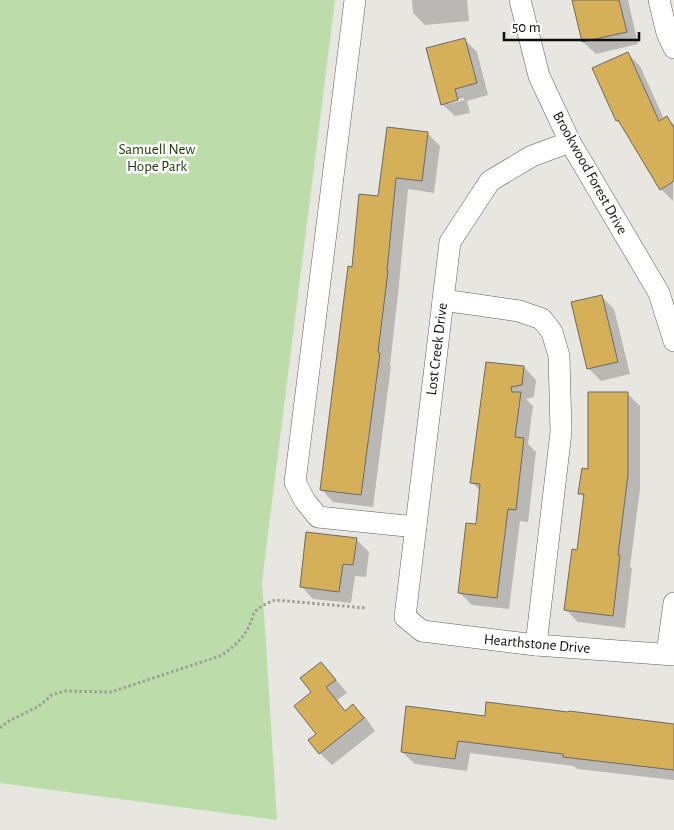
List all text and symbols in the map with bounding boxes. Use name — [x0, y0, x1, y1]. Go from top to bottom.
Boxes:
scale bar — [504, 10, 639, 42]
text: 50 m — [512, 20, 541, 35]
street label: Brookwood Forest Drive — [550, 109, 630, 237]
park label: Samuell New Hope Park — [119, 142, 195, 174]
street label: Lost Creek Drive — [424, 302, 450, 396]
street label: Hearthstone Drive — [483, 632, 591, 656]

